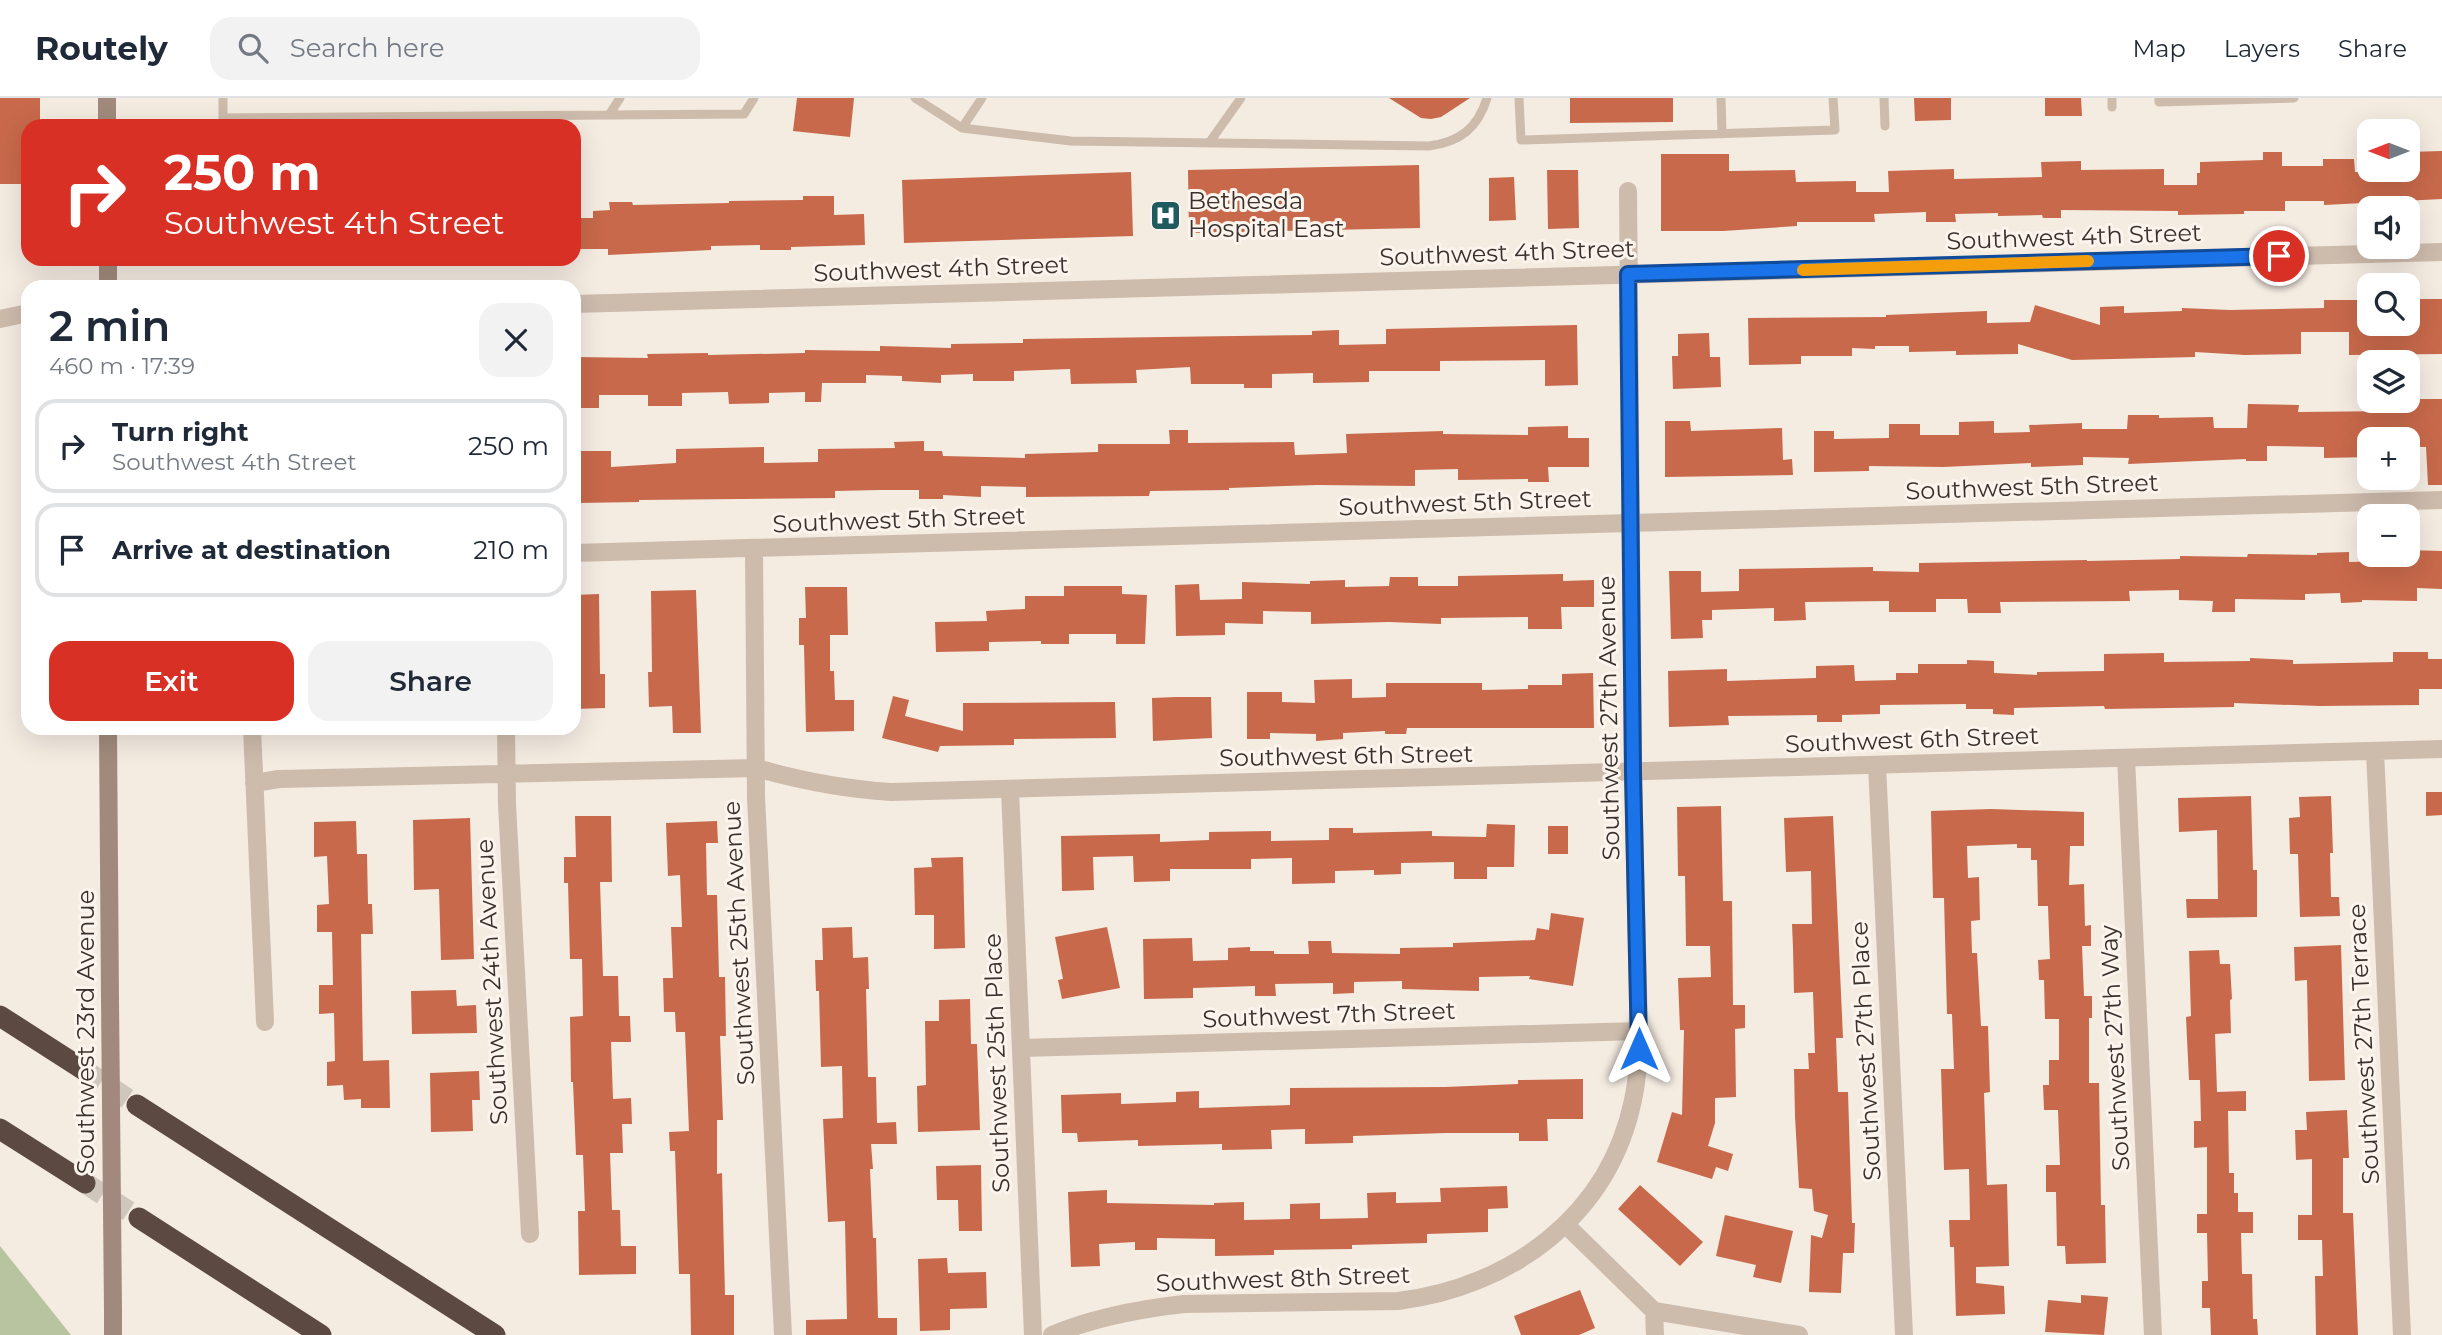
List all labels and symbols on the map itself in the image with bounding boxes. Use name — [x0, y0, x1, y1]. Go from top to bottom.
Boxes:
north arrow — [2357, 119, 2420, 182]
place label: Bethesda Hospital East — [1188, 186, 1345, 243]
hospital icon: Bethesda Hospital East — [1148, 198, 1182, 232]
street label: Southwest 4th Street — [1946, 218, 2202, 255]
pin — [2249, 226, 2309, 286]
street label: Southwest 4th Street — [1379, 234, 1635, 271]
street label: Southwest 4th Street — [813, 250, 1069, 287]
street label: Southwest 5th Street — [1905, 468, 2159, 505]
street label: Southwest 5th Street — [1338, 484, 1592, 521]
street label: Southwest 5th Street — [772, 501, 1026, 538]
street label: Southwest 27th Avenue — [1592, 575, 1625, 861]
street label: Southwest 6th Street — [1785, 721, 2040, 758]
street label: Southwest 6th Street — [1219, 739, 1474, 772]
street label: Southwest 25th Avenue — [717, 800, 760, 1086]
street label: Southwest 24th Avenue — [470, 838, 513, 1126]
street label: Southwest 23rd Avenue — [71, 890, 100, 1174]
street label: Southwest 27th Terrace — [2342, 903, 2385, 1185]
street label: Southwest 27th Place — [1844, 920, 1887, 1182]
street label: Southwest 27th Way — [2094, 924, 2135, 1172]
street label: Southwest 25th Place — [977, 933, 1016, 1193]
street label: Southwest 7th Street — [1202, 996, 1456, 1033]
position arrow — [1602, 1012, 1676, 1086]
street label: Southwest 8th Street — [1155, 1260, 1411, 1297]

